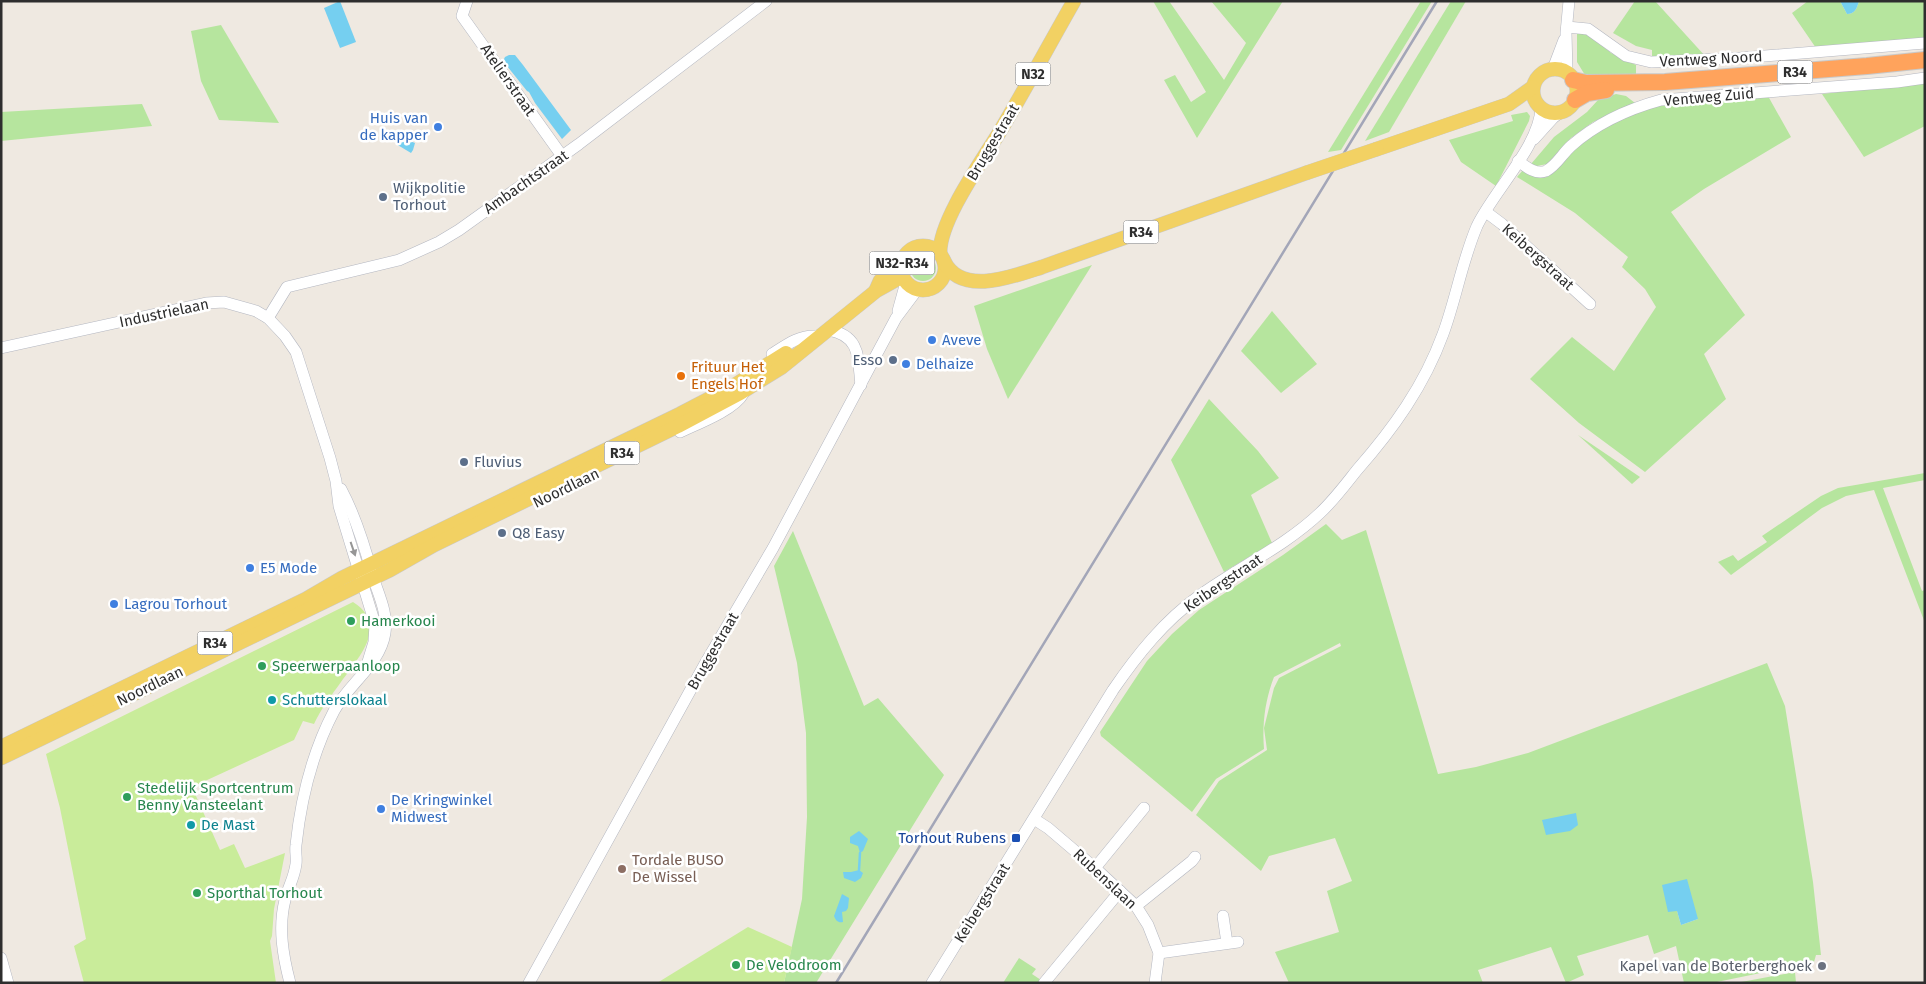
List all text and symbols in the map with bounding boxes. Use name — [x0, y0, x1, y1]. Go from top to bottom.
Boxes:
street label: Atelierstraat — [477, 41, 540, 120]
street label: Ventweg Noord — [1659, 47, 1763, 71]
road number: R34 — [1778, 61, 1812, 84]
road number: N32 — [1016, 62, 1050, 86]
street label: Ventweg Zuid — [1663, 84, 1755, 110]
street label: Bruggestraat — [963, 100, 1023, 184]
place label: Huis van de kapper — [359, 109, 428, 144]
marker: Huis van de kapper — [432, 121, 444, 133]
street label: Ambachtstraat — [480, 146, 572, 218]
place label: Wijkpolitie Torhout — [393, 179, 466, 214]
marker: Wijkpolitie Torhout — [377, 191, 389, 203]
road number: R34 — [1124, 220, 1158, 243]
street label: Keibergstraat — [1498, 220, 1578, 294]
road number: N32-R34 — [870, 252, 934, 274]
street label: Industrielaan — [118, 295, 210, 331]
place label: Aveve — [942, 331, 982, 349]
marker: Aveve — [926, 334, 938, 346]
place label: Esso — [852, 351, 883, 369]
marker: Esso — [887, 354, 899, 366]
place label: Delhaize — [916, 355, 974, 373]
place label: Frituur Het Engels Hof — [691, 358, 765, 393]
marker: Delhaize — [900, 358, 912, 370]
marker: Frituur Het Engels Hof — [675, 370, 687, 382]
road number: R34 — [604, 442, 640, 464]
place label: Fluvius — [474, 453, 522, 471]
marker: Fluvius — [458, 456, 470, 468]
street label: Noordlaan — [530, 464, 602, 512]
place label: Q8 Easy — [512, 524, 565, 542]
marker: Q8 Easy — [496, 527, 508, 539]
one-way arrow — [349, 541, 357, 556]
street label: Keibergstraat — [1180, 550, 1266, 616]
place label: E5 Mode — [260, 559, 317, 577]
marker: E5 Mode — [244, 562, 256, 574]
place label: Lagrou Torhout — [124, 595, 228, 613]
marker: Lagrou Torhout — [108, 598, 120, 610]
street label: Bruggestraat — [684, 609, 743, 693]
place label: Hamerkooi — [361, 612, 435, 630]
marker: Hamerkooi — [345, 615, 357, 627]
road number: R34 — [198, 632, 232, 654]
place label: Speerwerpaanloop — [272, 657, 401, 675]
marker: Speerwerpaanloop — [256, 660, 268, 672]
street label: Noordlaan — [114, 662, 186, 710]
place label: Schutterslokaal — [282, 691, 388, 709]
marker: Schutterslokaal — [266, 694, 278, 706]
place label: Stedelijk Sportcentrum Benny Vansteelant — [137, 779, 294, 814]
marker: Stedelijk Sportcentrum Benny Vansteelant — [121, 791, 133, 803]
place label: De Kringwinkel Midwest — [391, 791, 493, 826]
marker: De Kringwinkel Midwest — [375, 803, 387, 815]
place label: De Mast — [201, 816, 255, 834]
marker: De Mast — [185, 819, 197, 831]
place label: Torhout Rubens — [898, 829, 1006, 847]
marker: Torhout Rubens — [1010, 832, 1022, 844]
street label: Rubenslaan — [1070, 845, 1140, 913]
place label: Tordale BUSO De Wissel — [632, 851, 724, 886]
street label: Keibergstraat — [950, 859, 1014, 946]
marker: Tordale BUSO De Wissel — [616, 863, 628, 875]
place label: Sporthal Torhout — [207, 884, 323, 902]
marker: Sporthal Torhout — [191, 887, 203, 899]
place label: De Velodroom — [746, 956, 842, 974]
place label: Kapel van de Boterberghoek — [1620, 957, 1812, 975]
marker: De Velodroom — [730, 959, 742, 971]
marker: Kapel van de Boterberghoek — [1816, 960, 1828, 972]

